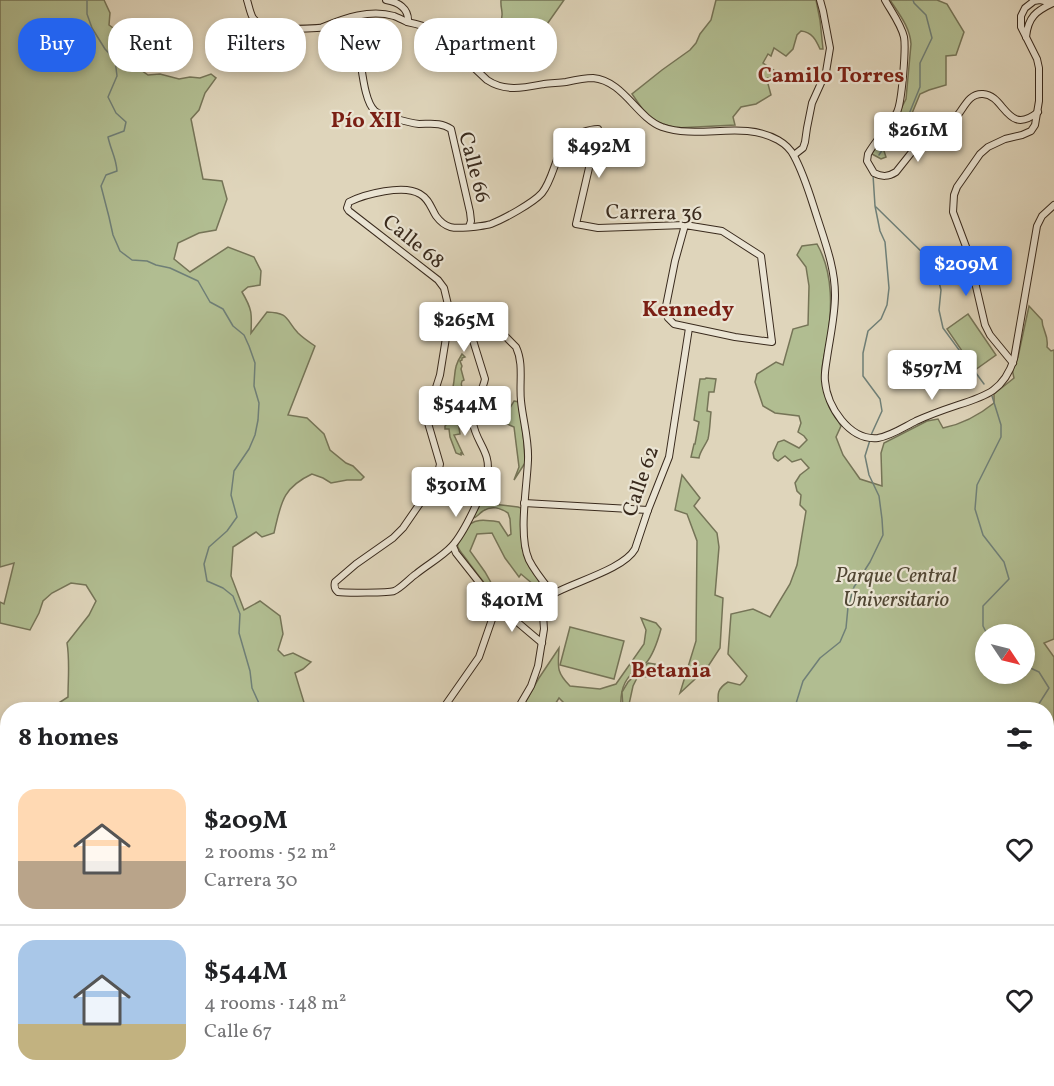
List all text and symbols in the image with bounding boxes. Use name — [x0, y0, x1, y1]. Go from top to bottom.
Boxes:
chip: Buy — [18, 18, 96, 72]
chip: Rent — [108, 18, 193, 72]
chip: Filters — [205, 18, 306, 72]
chip: New — [318, 18, 402, 72]
chip: Apartment — [414, 18, 557, 72]
district label: Camilo Torres — [758, 61, 904, 92]
district label: Pío XII — [331, 106, 401, 137]
pin: $261M — [876, 112, 960, 163]
text: $261M — [888, 117, 948, 145]
pin: $492M — [557, 128, 641, 179]
street label: Calle 66 — [450, 129, 497, 206]
text: $492M — [567, 133, 631, 161]
street label: Carrera 36 — [605, 198, 703, 229]
street label: Calle 68 — [376, 208, 450, 276]
pin: $209M — [924, 246, 1008, 297]
text: $209M — [934, 251, 998, 279]
district label: Kennedy — [642, 295, 735, 326]
pin: $265M — [422, 302, 506, 353]
text: $265M — [433, 307, 495, 335]
pin: $597M — [890, 350, 974, 401]
text: $597M — [902, 355, 962, 383]
pin: $544M — [423, 386, 507, 437]
text: $544M — [433, 391, 497, 419]
street label: Calle 62 — [616, 442, 667, 521]
pin: $301M — [414, 467, 498, 518]
text: $301M — [426, 472, 486, 500]
park label: Parque Central Universitario — [835, 562, 957, 615]
pin: $401M — [470, 582, 554, 633]
text: $401M — [481, 587, 543, 615]
north arrow — [975, 624, 1035, 684]
map controls — [975, 624, 1035, 684]
district label: Betania — [631, 656, 711, 687]
text: 8 homes — [18, 720, 119, 756]
icon: filters — [1003, 722, 1036, 755]
text: $209M — [204, 803, 288, 839]
icon: home — [66, 813, 138, 885]
icon: heart — [1003, 833, 1036, 866]
text: 2 rooms · 52 m² — [204, 839, 336, 867]
text: Carrera 30 — [204, 867, 297, 895]
text: $544M — [204, 954, 288, 990]
icon: home — [66, 964, 138, 1036]
icon: heart — [1003, 984, 1036, 1017]
text: 4 rooms · 148 m² — [204, 990, 346, 1018]
text: Calle 67 — [204, 1018, 272, 1046]

